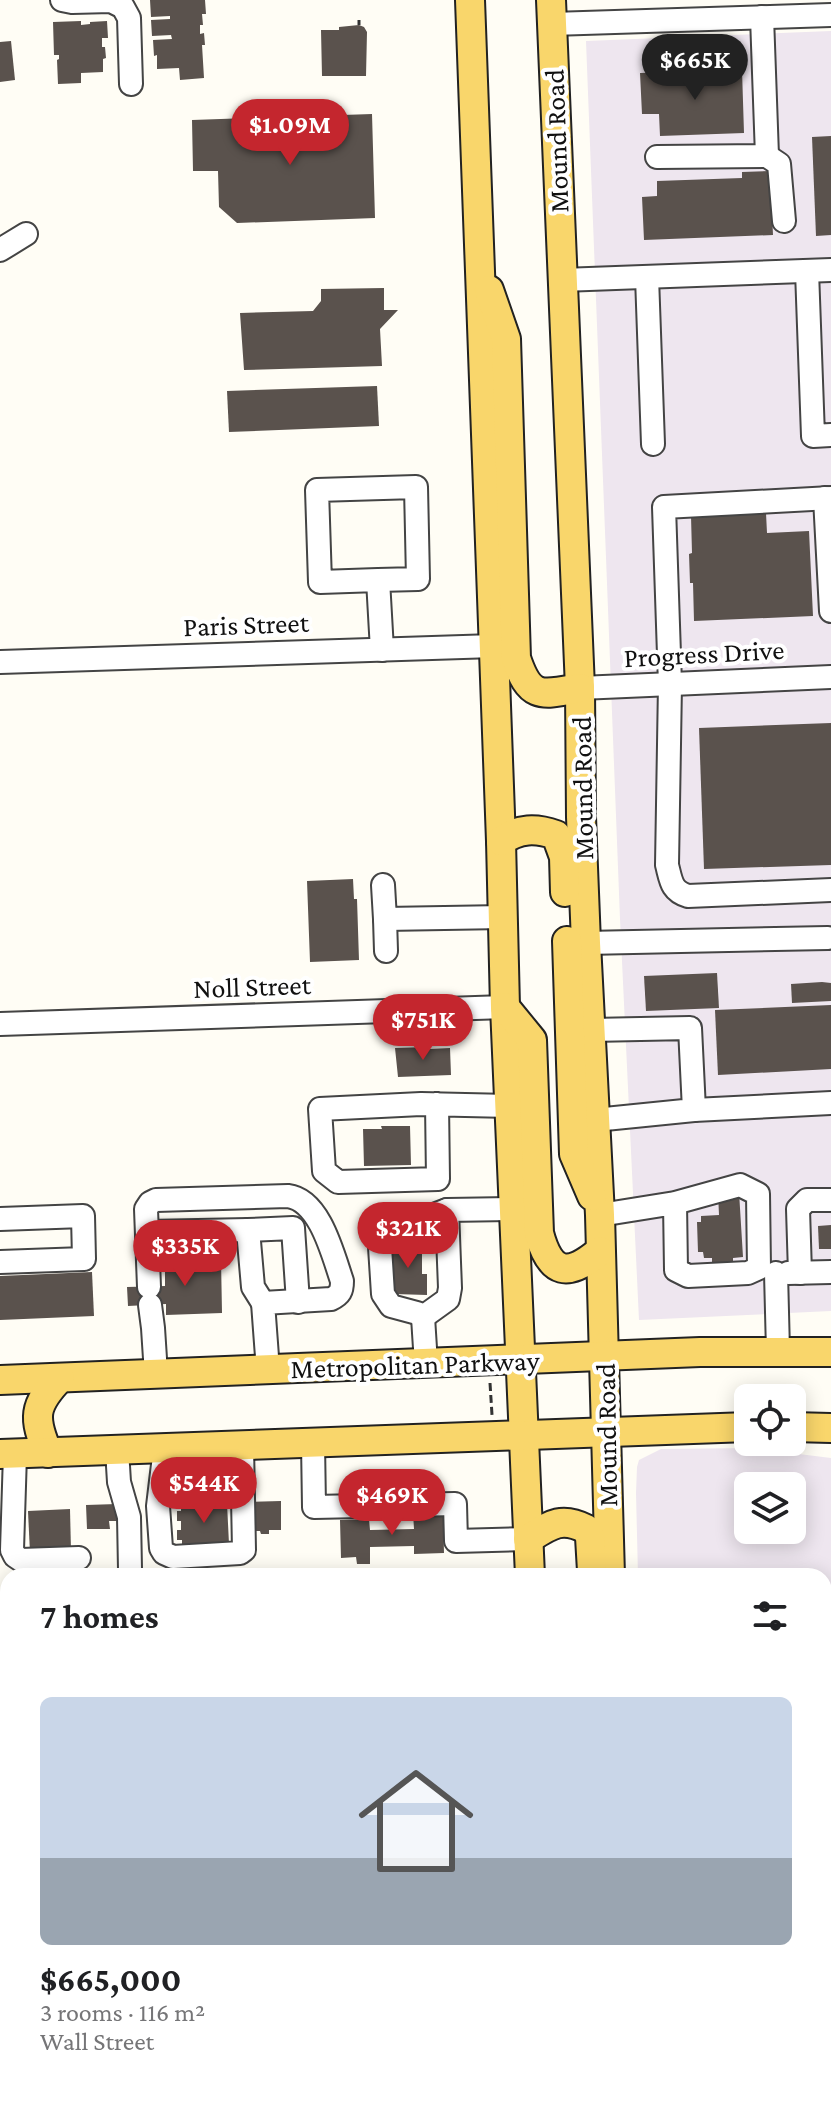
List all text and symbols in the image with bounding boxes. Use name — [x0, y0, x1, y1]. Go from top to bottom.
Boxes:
pin: $665K — [639, 34, 751, 102]
text: $665K — [660, 45, 730, 74]
street label: Mound Road — [538, 68, 574, 213]
pin: $1.09M — [225, 99, 355, 167]
text: $1.09M — [249, 110, 331, 139]
street label: Paris Street — [183, 607, 310, 642]
street label: Progress Drive — [623, 634, 785, 673]
street label: Mound Road — [566, 716, 599, 860]
street label: Noll Street — [193, 969, 312, 1004]
pin: $751K — [367, 994, 479, 1062]
text: $751K — [391, 1005, 455, 1034]
pin: $321K — [352, 1202, 464, 1270]
text: $321K — [375, 1213, 441, 1242]
pin: $335K — [129, 1220, 241, 1288]
text: $335K — [151, 1231, 219, 1260]
street label: Metropolitan Parkway — [290, 1345, 541, 1384]
street label: Mound Road — [590, 1363, 623, 1507]
map controls — [734, 1384, 806, 1544]
button: locate — [734, 1384, 806, 1456]
pin: $544K — [148, 1457, 260, 1525]
text: $544K — [169, 1468, 239, 1497]
pin: $469K — [336, 1469, 448, 1537]
button: layers — [734, 1472, 806, 1544]
text: $469K — [356, 1480, 428, 1509]
icon: filters — [748, 1594, 792, 1638]
text: 7 homes — [40, 1598, 159, 1635]
icon: home — [344, 1749, 488, 1893]
text: $665,000 — [40, 1961, 181, 1998]
text: 3 rooms · 116 m² — [40, 1998, 205, 2027]
text: Wall Street — [40, 2027, 154, 2056]

